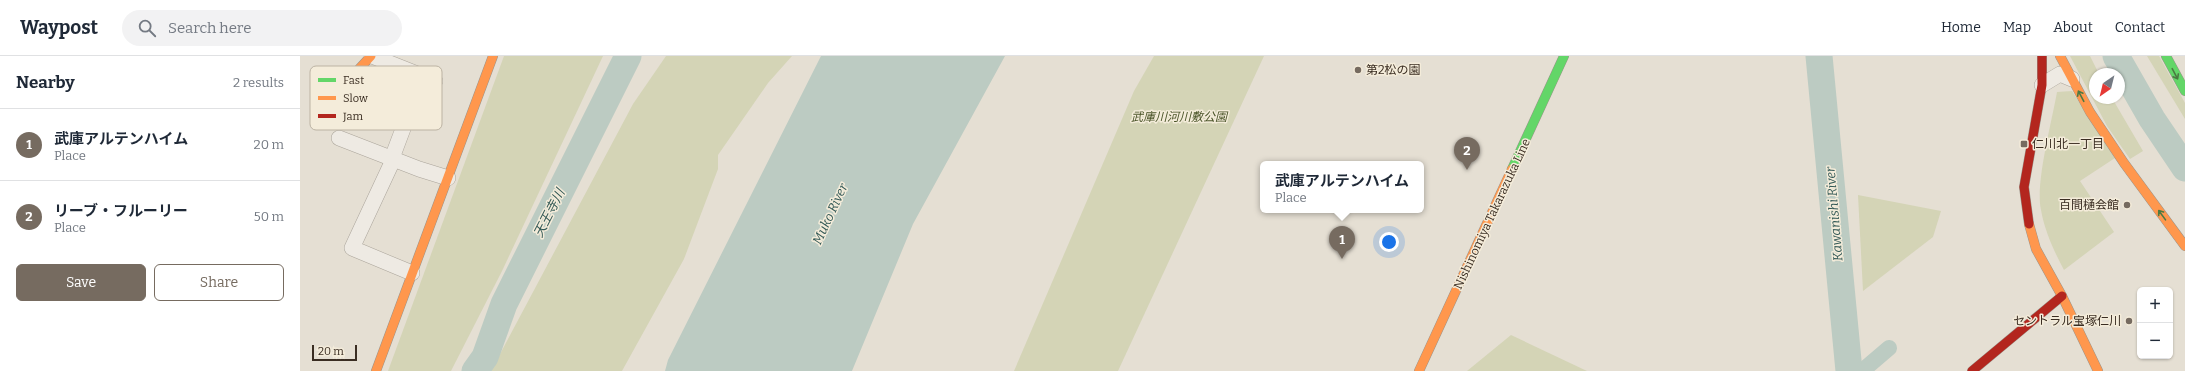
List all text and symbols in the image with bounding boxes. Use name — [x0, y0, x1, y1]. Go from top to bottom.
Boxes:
search box — [122, 10, 402, 46]
text: Waypost — [20, 16, 98, 39]
icon: search — [136, 17, 158, 39]
text: Search here — [168, 19, 251, 37]
text: Home — [1941, 19, 1981, 36]
text: Map — [2003, 19, 2031, 36]
text: About — [2053, 19, 2093, 36]
text: Contact — [2115, 19, 2165, 36]
place label: 第2松の園 — [1366, 63, 1421, 77]
marker: 第2松の園 — [1353, 65, 1363, 75]
legend — [310, 66, 442, 130]
one-way arrow — [2172, 67, 2179, 79]
north arrow — [2089, 68, 2125, 104]
text: Nearby — [16, 72, 75, 93]
text: Fast — [343, 74, 364, 87]
text: 2 results — [233, 75, 284, 90]
one-way arrow — [2077, 90, 2085, 102]
text: Slow — [343, 92, 368, 105]
text: Jam — [342, 110, 363, 123]
park label: 武庫川河川敷公園 — [1131, 110, 1229, 124]
text: 武庫アルテンハイム — [54, 130, 188, 148]
street label: Nishinomiya Takarazuka Line — [1451, 136, 1533, 292]
text: 1 — [26, 137, 32, 152]
text: 20 m — [254, 137, 284, 152]
pin: 2 — [1454, 137, 1480, 170]
place label: 仁川北一丁目 — [2032, 137, 2104, 151]
marker: 仁川北一丁目 — [2019, 139, 2029, 149]
text: Place — [54, 148, 86, 163]
popup — [1260, 161, 1424, 213]
water label: Kawanishi River — [1822, 165, 1846, 262]
text: 武庫アルテンハイム — [1275, 172, 1409, 190]
water label: Muko River — [809, 181, 851, 247]
water label: 天王寺川 — [531, 185, 568, 240]
text: Place — [1275, 190, 1307, 205]
place label: 百間樋会館 — [2059, 198, 2119, 212]
marker: 百間樋会館 — [2122, 200, 2132, 210]
text: リーブ・フルーリー — [54, 202, 188, 220]
text: 2 — [25, 209, 33, 224]
text: 50 m — [254, 209, 284, 224]
one-way arrow — [2158, 209, 2166, 220]
text: Place — [54, 220, 86, 235]
pin: 1 — [1329, 226, 1355, 259]
your location — [1379, 232, 1399, 252]
button: Save — [16, 264, 146, 301]
button: Share — [154, 264, 284, 301]
map controls — [2137, 287, 2173, 359]
button: + — [2137, 287, 2173, 323]
place label: セントラル宝塚仁川 — [2013, 314, 2121, 328]
marker: セントラル宝塚仁川 — [2124, 316, 2134, 326]
button: − — [2137, 323, 2173, 359]
scale bar — [312, 343, 357, 362]
text: 20 m — [318, 345, 344, 358]

